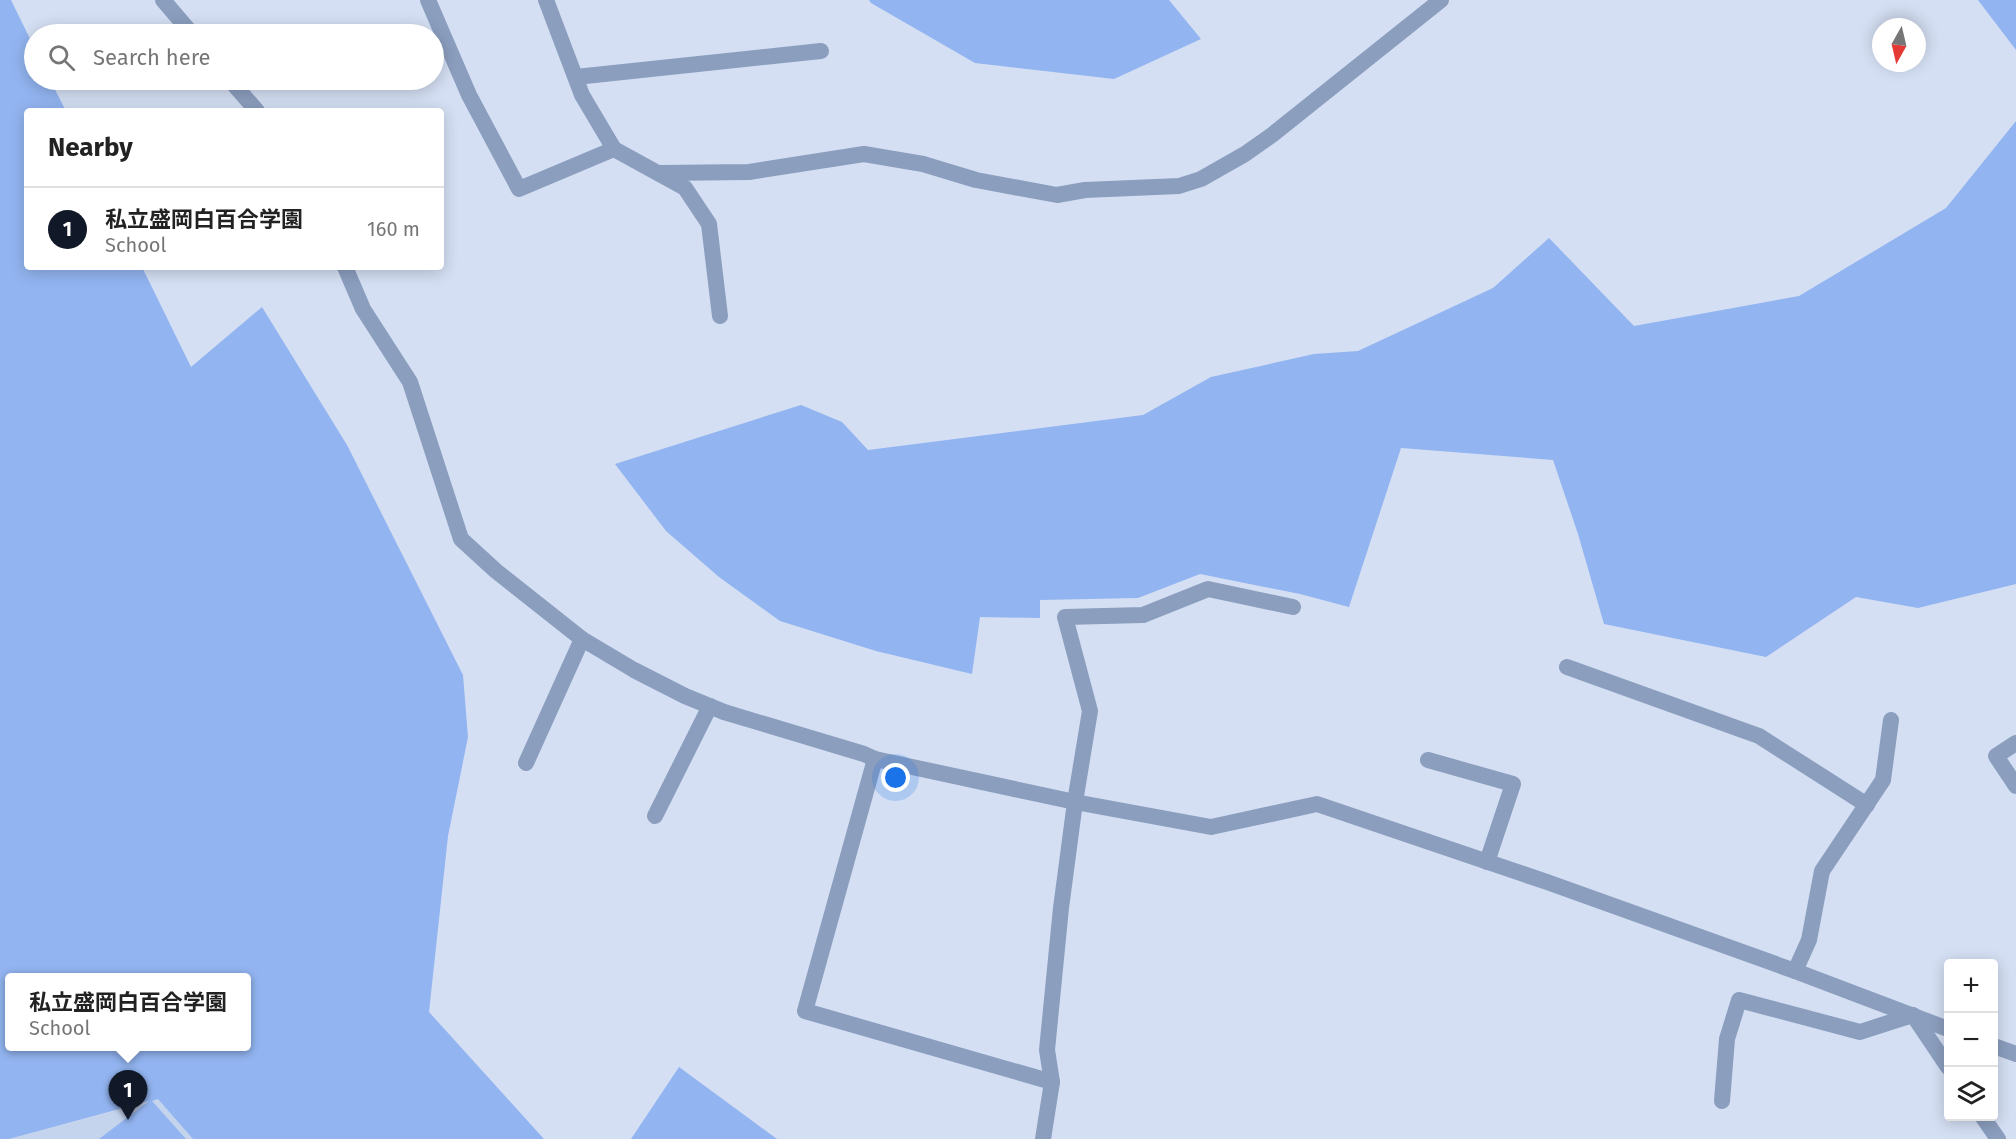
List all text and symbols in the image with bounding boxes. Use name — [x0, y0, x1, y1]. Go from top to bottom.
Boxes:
north arrow — [1872, 18, 1926, 72]
search box — [24, 24, 444, 90]
icon: search — [45, 41, 78, 74]
text: Search here — [93, 44, 211, 71]
text: Nearby — [48, 132, 133, 163]
text: 私立盛岡白百合学園 — [105, 206, 303, 233]
text: 1 — [63, 217, 72, 241]
text: 160 m — [367, 217, 420, 241]
text: School — [105, 233, 166, 257]
your location — [881, 763, 910, 792]
map controls — [1944, 959, 1998, 1121]
button: + — [1944, 959, 1998, 1013]
popup — [5, 973, 251, 1051]
text: 私立盛岡白百合学園 — [29, 989, 227, 1016]
button: − — [1944, 1013, 1998, 1067]
text: School — [29, 1016, 90, 1040]
button: layers — [1944, 1067, 1998, 1121]
pin: 1 — [108, 1070, 148, 1120]

